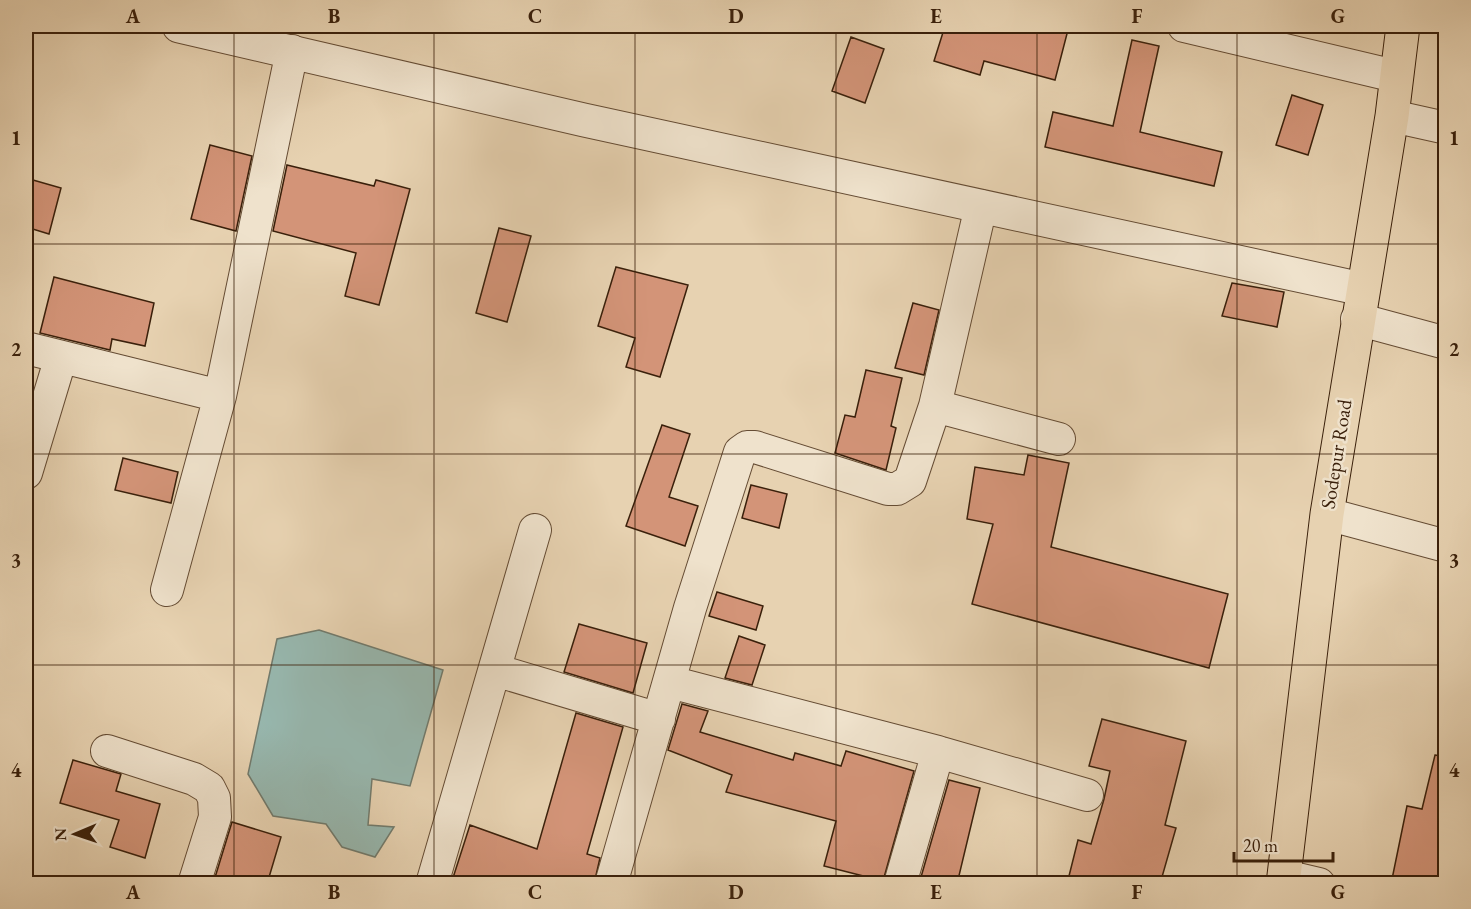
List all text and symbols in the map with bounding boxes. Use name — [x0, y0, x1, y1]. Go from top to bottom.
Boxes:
text: A — [125, 3, 141, 29]
text: B — [328, 3, 340, 29]
text: C — [528, 3, 542, 29]
text: D — [728, 3, 744, 29]
text: E — [930, 3, 942, 29]
text: F — [1132, 3, 1143, 29]
text: G — [1331, 3, 1345, 29]
text: 1 — [11, 125, 21, 151]
text: 1 — [1449, 125, 1459, 151]
text: 2 — [11, 336, 22, 362]
text: 2 — [1449, 336, 1460, 362]
street label: Sodepur Road — [1315, 396, 1358, 511]
text: 3 — [11, 547, 21, 573]
text: 3 — [1449, 547, 1459, 573]
text: 4 — [11, 757, 22, 783]
text: 4 — [1449, 757, 1460, 783]
north arrow — [45, 804, 105, 864]
scale bar — [1234, 825, 1333, 863]
text: N — [50, 828, 71, 841]
text: 20 m — [1243, 834, 1278, 857]
text: A — [125, 879, 141, 905]
text: B — [328, 879, 340, 905]
text: C — [528, 879, 542, 905]
text: D — [728, 879, 744, 905]
text: E — [930, 879, 942, 905]
text: F — [1132, 879, 1143, 905]
text: G — [1331, 879, 1345, 905]

